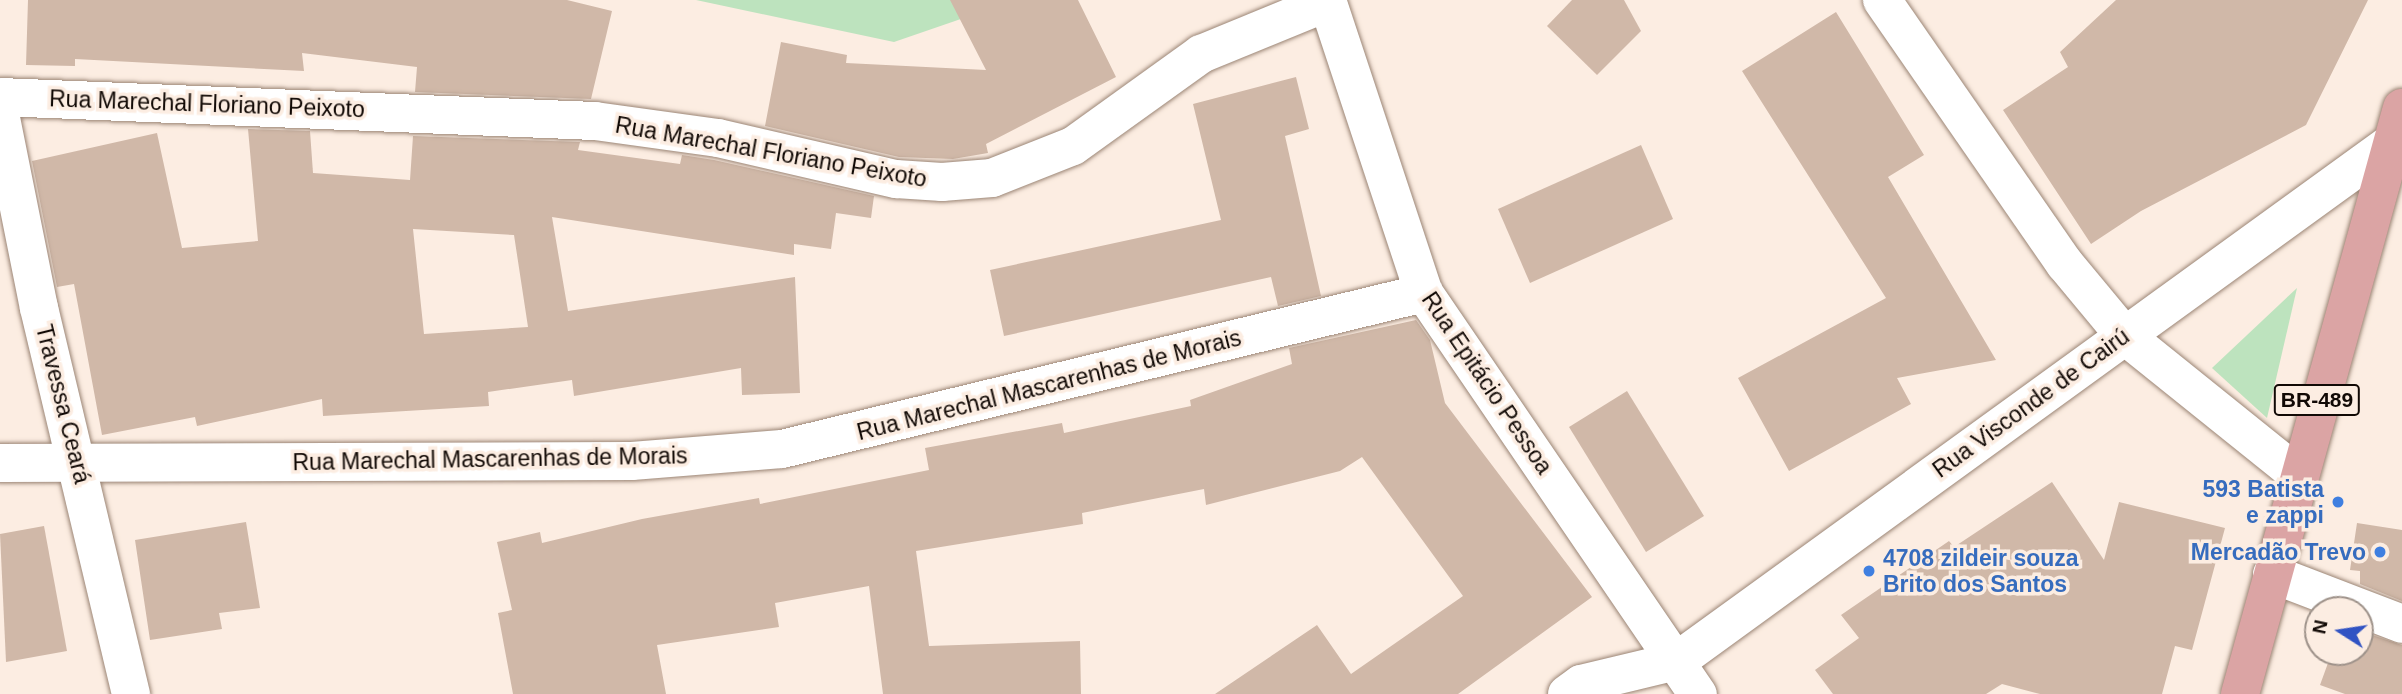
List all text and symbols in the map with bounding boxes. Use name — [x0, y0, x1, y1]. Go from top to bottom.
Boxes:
street label: Rua Marechal Floriano Peixoto — [49, 85, 365, 123]
street label: Rua Marechal Floriano Peixoto — [613, 111, 929, 193]
street label: Rua Epitácio Pessoa — [1416, 287, 1558, 479]
street label: Travessa Ceará — [30, 322, 96, 486]
street label: Rua Visconde de Cairú — [1927, 322, 2135, 484]
street label: Rua Marechal Mascarenhas de Morais — [854, 324, 1244, 446]
road number: BR-489 — [2273, 382, 2361, 418]
street label: Rua Marechal Mascarenhas de Morais — [292, 442, 688, 476]
place label: 593 Batista e zappi — [2203, 475, 2324, 529]
marker: 593 Batista e zappi — [2330, 494, 2346, 510]
place label: Mercadão Trevo — [2191, 538, 2366, 566]
place label: 4708 zildeir souza Brito dos Santos — [1883, 544, 2079, 598]
marker: Mercadão Trevo — [2372, 544, 2388, 560]
marker: 4708 zildeir souza Brito dos Santos — [1861, 563, 1877, 579]
north arrow — [2304, 596, 2374, 666]
text: N — [2308, 618, 2332, 636]

